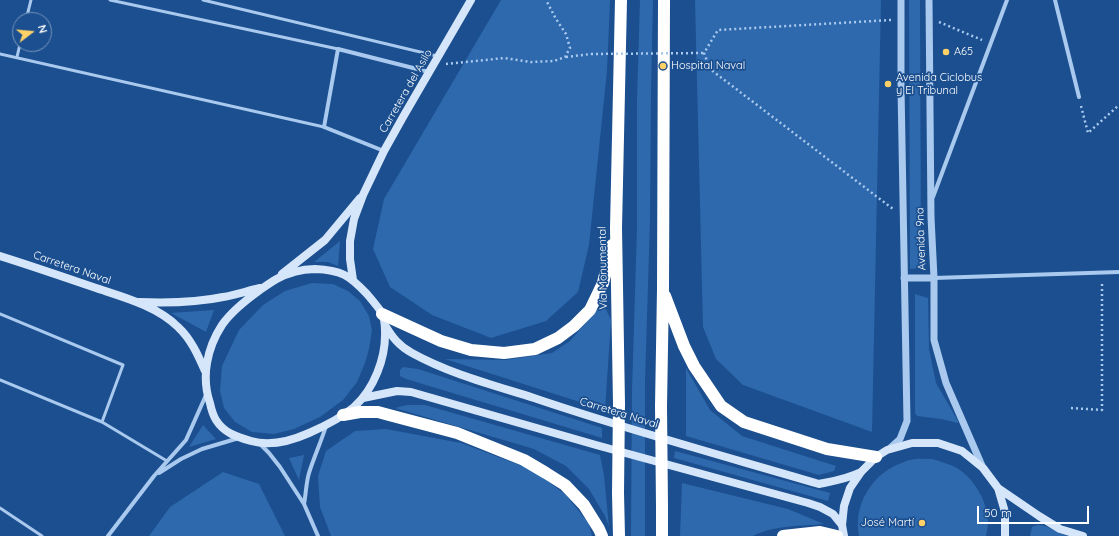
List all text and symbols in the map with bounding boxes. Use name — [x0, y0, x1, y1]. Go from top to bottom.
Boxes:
north arrow — [12, 12, 52, 52]
text: N — [35, 23, 50, 35]
place label: A65 — [954, 45, 973, 59]
street label: Carretera del Asilo — [377, 47, 435, 135]
marker: A65 — [941, 47, 951, 57]
place label: Hospital Naval — [671, 59, 745, 73]
marker: Hospital Naval — [658, 61, 668, 71]
place label: Avenida Ciclobus y El Tribunal — [896, 71, 982, 97]
marker: Avenida Ciclobus y El Tribunal — [883, 79, 893, 89]
street label: Avenida 9na — [913, 207, 929, 271]
street label: Vía Monumental — [596, 226, 610, 310]
street label: Carretera Naval — [31, 248, 113, 288]
street label: Carretera Naval — [578, 395, 660, 431]
scale bar — [979, 498, 1091, 524]
text: 50 m — [984, 505, 1012, 520]
place label: José Martí — [861, 516, 914, 530]
marker: José Martí — [917, 518, 927, 528]

